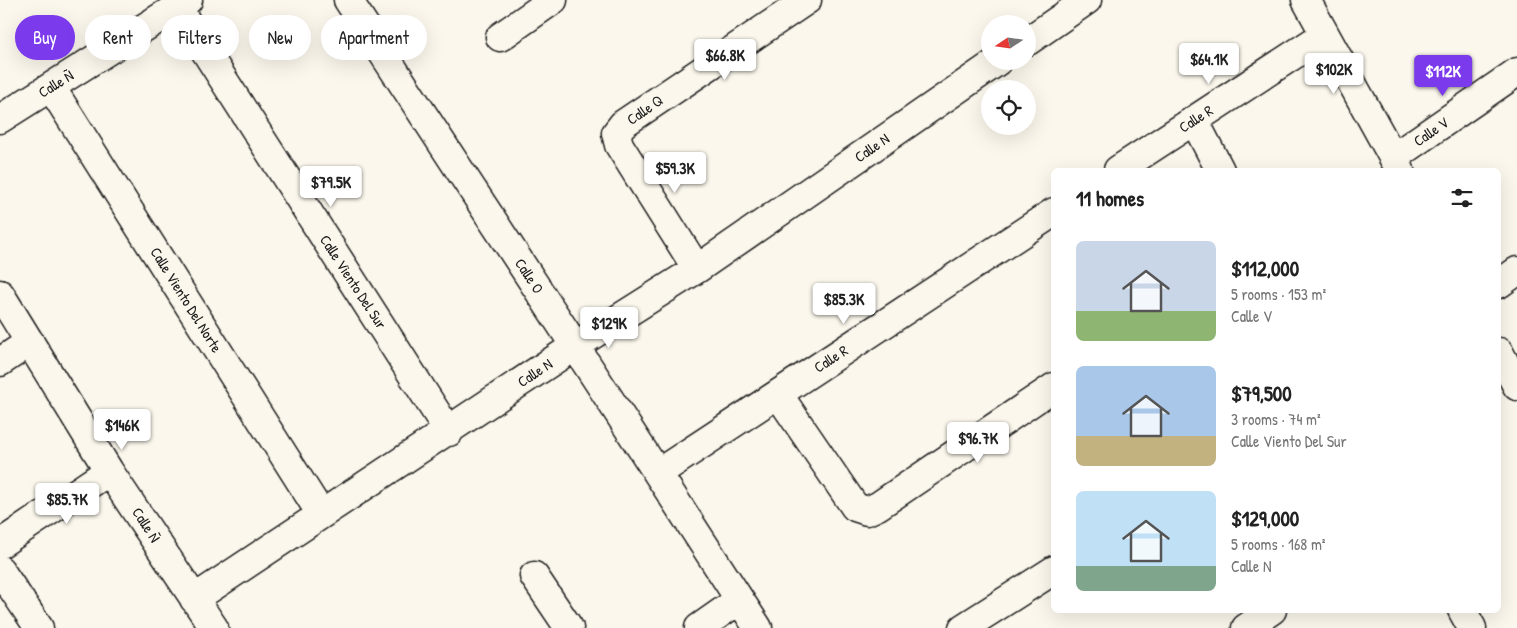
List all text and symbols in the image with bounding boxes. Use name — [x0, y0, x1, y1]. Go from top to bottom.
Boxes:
chip: Buy — [15, 15, 75, 60]
chip: Rent — [85, 15, 151, 60]
chip: Filters — [161, 15, 239, 60]
chip: New — [249, 15, 311, 60]
chip: Apartment — [321, 15, 427, 60]
north arrow — [981, 15, 1036, 70]
map controls — [981, 15, 1036, 135]
pin: $66.8K — [684, 38, 766, 81]
pin: $64.1K — [1168, 42, 1250, 85]
text: $66.8K — [705, 44, 745, 66]
text: $64.1K — [1190, 48, 1228, 70]
pin: $102K — [1299, 52, 1369, 95]
pin: $112K — [1408, 54, 1478, 97]
text: $102K — [1316, 58, 1352, 80]
text: $112K — [1425, 60, 1461, 82]
street label: Calle Ñ — [34, 65, 77, 103]
button: locate — [981, 80, 1036, 135]
street label: Calle Q — [622, 89, 667, 130]
street label: Calle R — [1175, 100, 1217, 137]
street label: Calle V — [1409, 112, 1453, 151]
street label: Calle N — [850, 128, 893, 167]
pin: $59.3K — [634, 152, 716, 194]
text: $59.3K — [655, 157, 695, 179]
pin: $79.5K — [290, 166, 372, 208]
text: $79.5K — [311, 171, 351, 193]
text: 11 homes — [1076, 184, 1144, 213]
icon: filters — [1448, 184, 1476, 212]
street label: Calle Viento Del Sur — [315, 231, 392, 333]
street label: Calle Viento Del Norte — [146, 243, 227, 356]
street label: Calle O — [510, 254, 549, 298]
text: $112,000 — [1231, 254, 1299, 283]
icon: home — [1116, 261, 1176, 321]
pin: $85.3K — [803, 282, 885, 325]
text: 5 rooms · 153 m² — [1231, 283, 1326, 305]
text: $85.3K — [824, 288, 864, 310]
text: Calle V — [1231, 305, 1272, 327]
pin: $129K — [574, 306, 644, 349]
text: $129K — [591, 312, 627, 334]
street label: Calle R — [810, 340, 852, 377]
street label: Calle N — [513, 353, 556, 392]
text: $79,500 — [1231, 379, 1292, 408]
icon: home — [1116, 386, 1176, 446]
pin: $146K — [87, 408, 157, 451]
text: 3 rooms · 74 m² — [1231, 408, 1321, 430]
text: $146K — [105, 414, 139, 436]
pin: $96.7K — [937, 422, 1019, 464]
text: $96.7K — [958, 427, 998, 449]
text: Calle Viento Del Sur — [1231, 430, 1347, 452]
pin: $85.7K — [26, 482, 108, 525]
text: $85.7K — [46, 488, 88, 510]
street label: Calle Ñ — [127, 503, 166, 546]
text: $129,000 — [1231, 504, 1299, 533]
icon: home — [1116, 511, 1176, 571]
text: 5 rooms · 168 m² — [1231, 533, 1325, 555]
text: Calle N — [1231, 555, 1272, 577]

